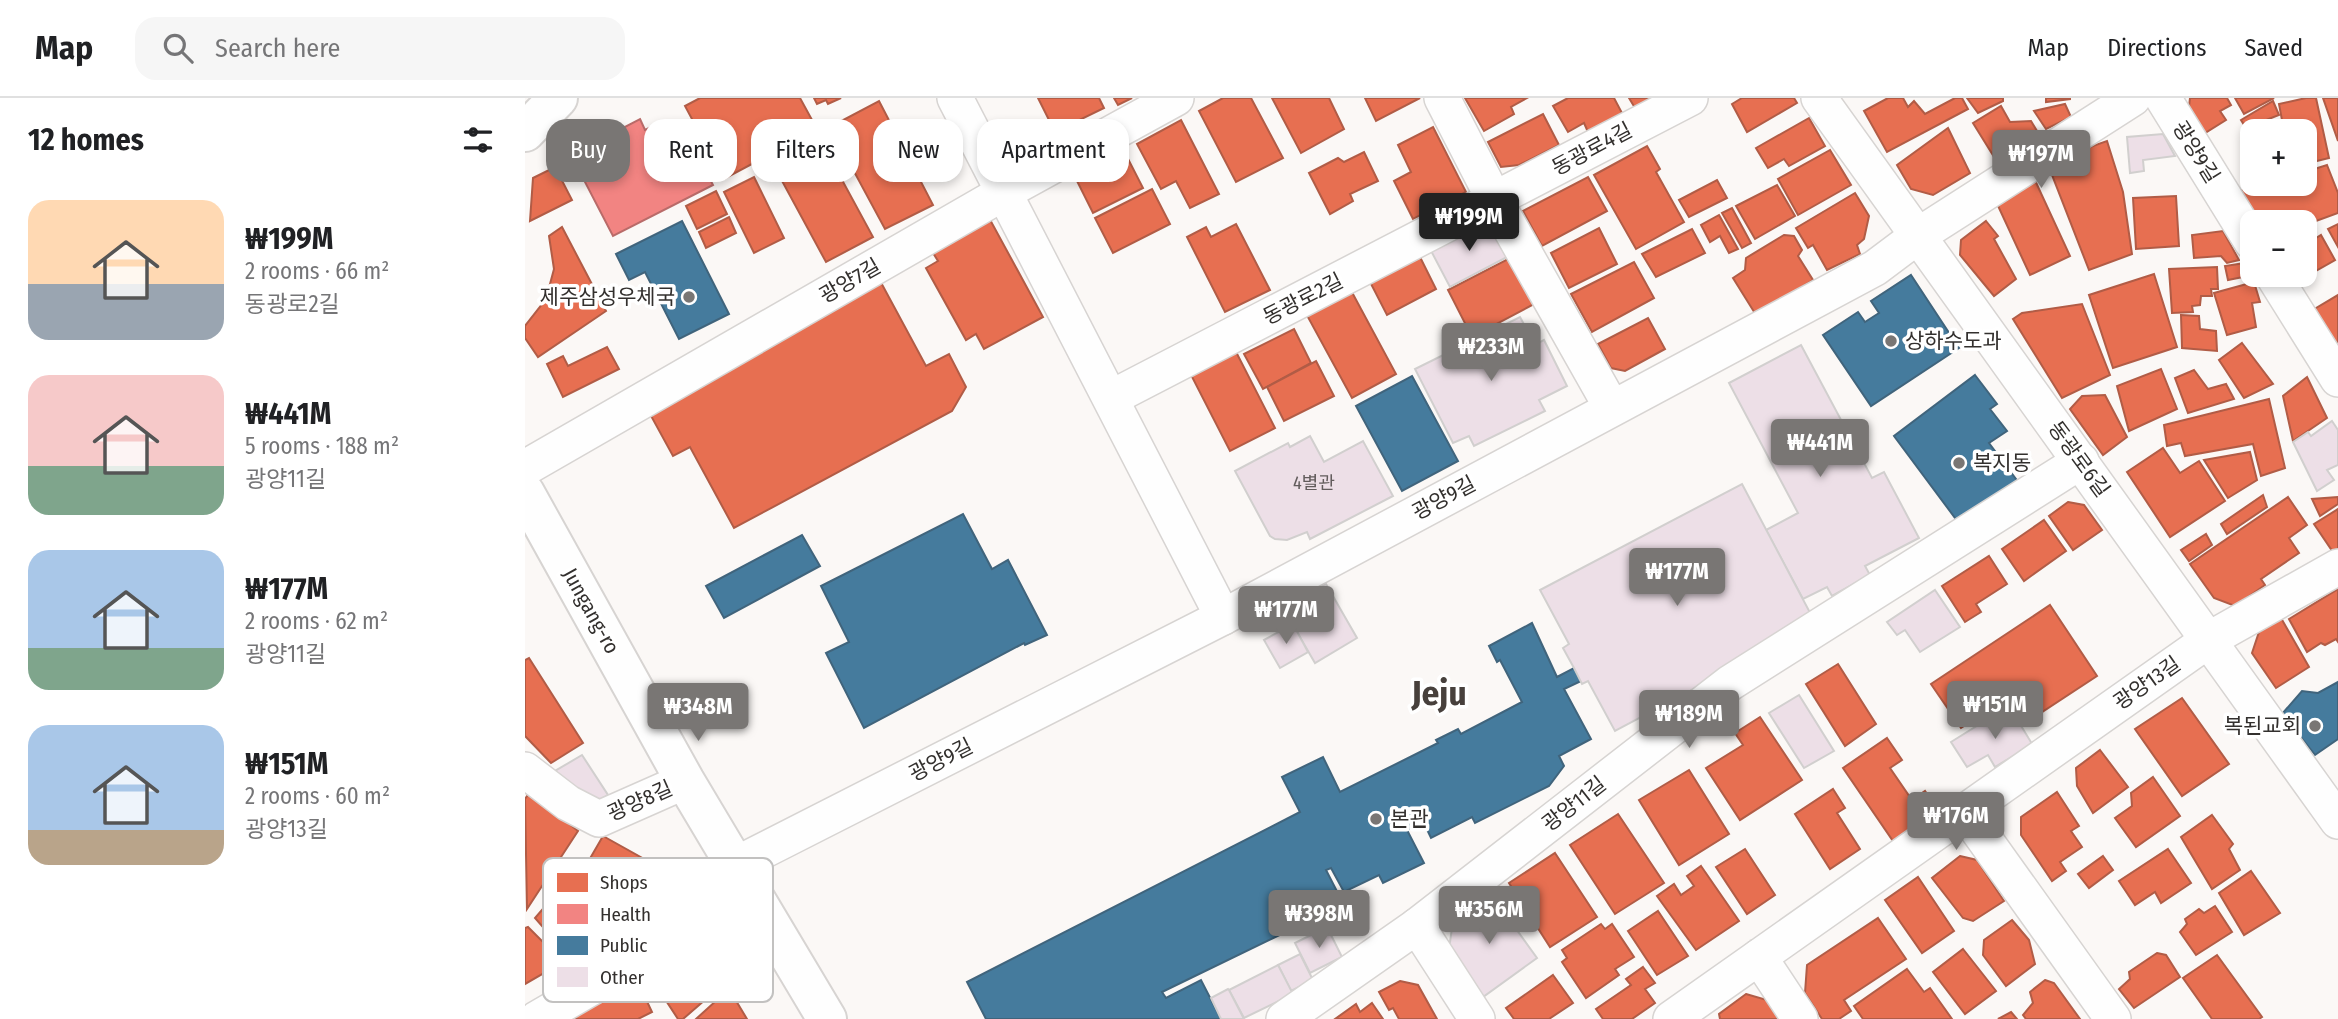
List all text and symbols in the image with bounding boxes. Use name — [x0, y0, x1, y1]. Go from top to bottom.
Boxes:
search box — [135, 17, 625, 80]
text: Map — [35, 28, 93, 68]
icon: search — [159, 29, 197, 67]
text: Search here — [215, 33, 340, 64]
text: Map — [2028, 34, 2069, 62]
text: Directions — [2107, 34, 2206, 62]
text: Saved — [2244, 34, 2303, 62]
street label: 광양9길 — [2167, 116, 2225, 188]
street label: 동광로4길 — [1547, 117, 1637, 181]
chip: Buy — [546, 119, 630, 182]
chip: Rent — [644, 119, 737, 182]
chip: Filters — [751, 119, 859, 182]
chip: New — [873, 119, 963, 182]
chip: Apartment — [977, 119, 1129, 182]
map controls — [2240, 119, 2317, 287]
button: + — [2240, 119, 2317, 196]
icon: filters — [459, 121, 497, 159]
text: 12 homes — [28, 122, 144, 158]
pin: ₩197M — [1992, 130, 2090, 190]
text: ₩197M — [2008, 139, 2074, 167]
pin: ₩199M — [1420, 194, 1518, 253]
text: ₩199M — [1435, 202, 1503, 230]
button: − — [2240, 210, 2317, 287]
text: ₩199M — [245, 221, 333, 257]
icon: home — [84, 228, 168, 312]
street label: 광양7길 — [815, 253, 885, 309]
text: 2 rooms · 66 m² — [245, 257, 389, 285]
street label: 동광로2길 — [1259, 268, 1347, 330]
place label: 제주삼성우체국 — [540, 284, 675, 310]
marker: 제주삼성우체국 — [681, 289, 697, 305]
text: 동광로2길 — [245, 290, 340, 318]
pin: ₩233M — [1442, 324, 1540, 383]
place label: 상하수도과 — [1905, 328, 2002, 354]
text: ₩233M — [1458, 332, 1524, 360]
marker: 상하수도과 — [1883, 333, 1899, 349]
text: ₩441M — [245, 396, 331, 432]
icon: home — [84, 403, 168, 487]
street label: 동광로6길 — [2043, 416, 2115, 502]
pin: ₩441M — [1771, 420, 1869, 479]
text: ₩441M — [1787, 428, 1853, 456]
text: 5 rooms · 188 m² — [245, 432, 399, 460]
place label: 복지동 — [1973, 450, 2031, 476]
marker: 복지동 — [1951, 455, 1967, 471]
text: 광양11길 — [245, 465, 326, 493]
street label: 광양9길 — [1408, 471, 1480, 525]
house number: 4별관 — [1293, 472, 1335, 494]
pin: ₩177M — [1628, 548, 1726, 608]
text: ₩177M — [1645, 557, 1709, 585]
street label: Jungang-ro — [557, 564, 625, 658]
text: ₩177M — [245, 571, 328, 607]
icon: home — [84, 578, 168, 662]
pin: ₩177M — [1237, 587, 1335, 646]
text: ₩177M — [1254, 595, 1318, 623]
text: 2 rooms · 62 m² — [245, 607, 388, 635]
text: 광양11길 — [245, 640, 326, 668]
street label: 광양13길 — [2109, 651, 2185, 715]
district label: Jeju — [1410, 672, 1467, 714]
pin: ₩151M — [1946, 682, 2044, 741]
pin: ₩348M — [649, 684, 747, 743]
pin: ₩189M — [1640, 690, 1738, 750]
text: ₩151M — [1963, 690, 2027, 718]
text: ₩348M — [663, 692, 733, 720]
text: ₩189M — [1655, 699, 1723, 727]
place label: 복된교회 — [2224, 713, 2301, 739]
marker: 복된교회 — [2307, 718, 2323, 734]
street label: 광양9길 — [905, 733, 977, 787]
text: ₩151M — [245, 746, 328, 782]
icon: home — [84, 753, 168, 837]
street label: 광양11길 — [1537, 771, 1611, 837]
street label: 광양8길 — [603, 775, 677, 827]
text: 2 rooms · 60 m² — [245, 782, 390, 810]
pin: ₩176M — [1907, 792, 2005, 852]
text: ₩176M — [1923, 801, 1989, 829]
place label: 본관 — [1390, 806, 1429, 832]
marker: 본관 — [1368, 811, 1384, 827]
text: 광양13길 — [245, 815, 328, 843]
legend — [543, 858, 773, 1002]
text: Shops — [600, 871, 648, 894]
pin: ₩356M — [1440, 886, 1538, 946]
pin: ₩398M — [1270, 890, 1368, 950]
text: ₩356M — [1455, 895, 1523, 923]
text: ₩398M — [1284, 899, 1354, 927]
text: Health — [600, 903, 651, 926]
text: Public — [600, 934, 647, 957]
text: Other — [600, 966, 645, 989]

